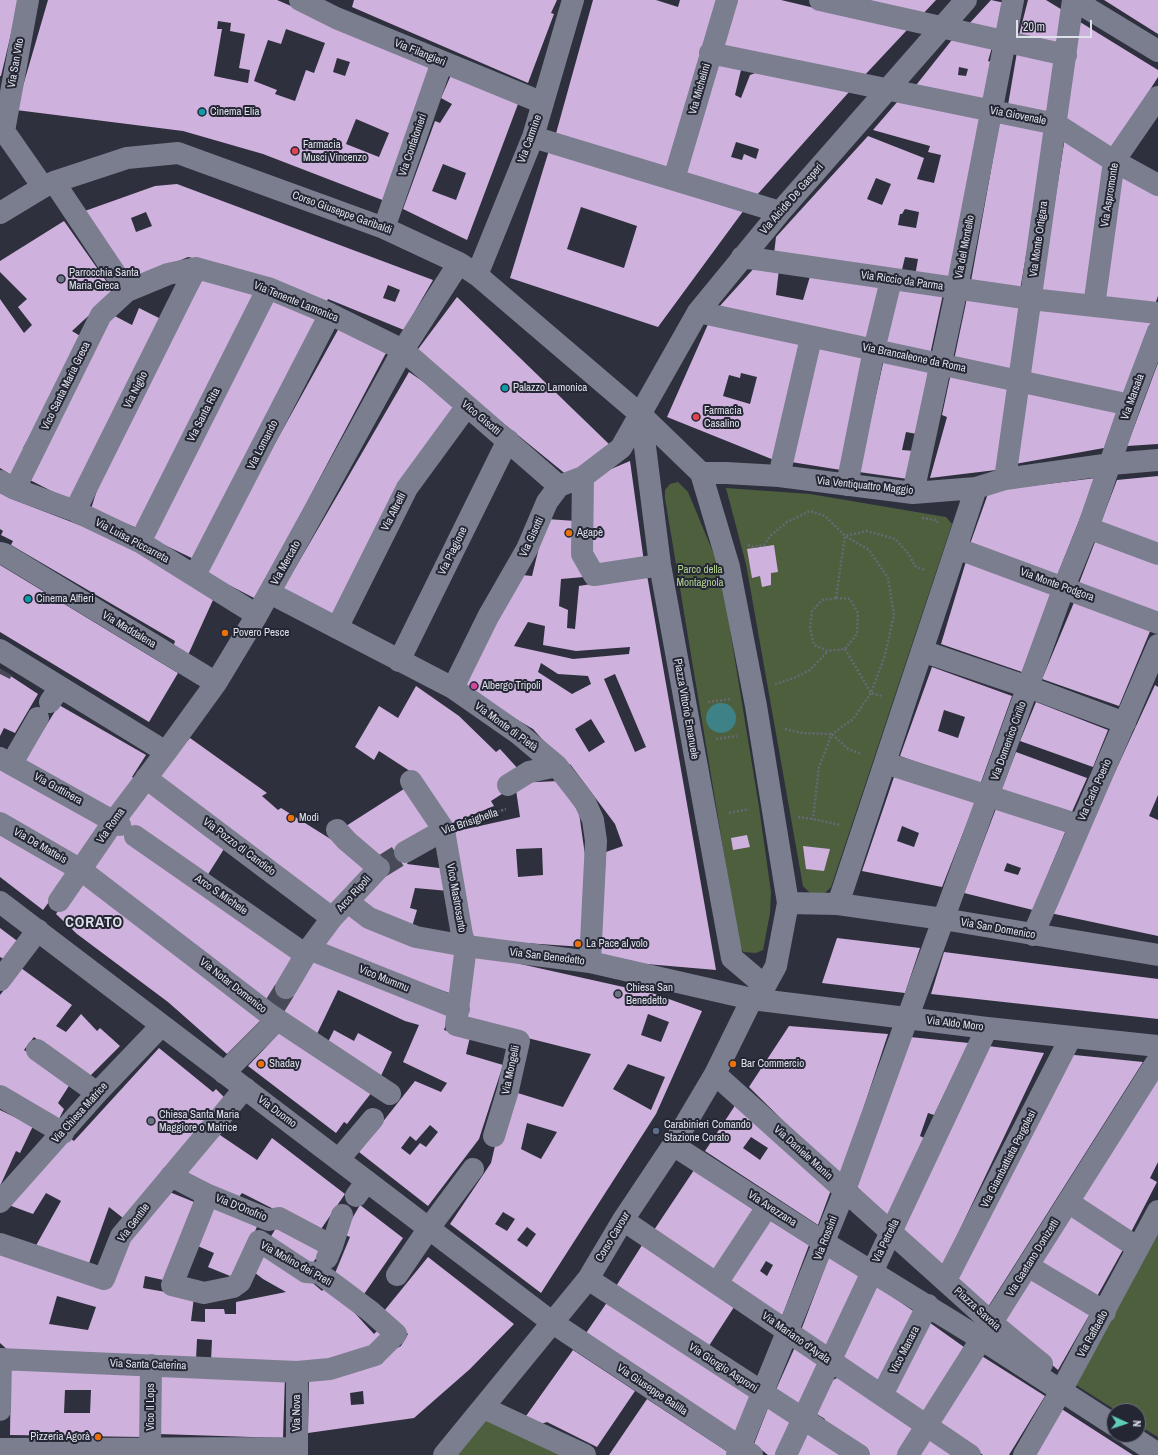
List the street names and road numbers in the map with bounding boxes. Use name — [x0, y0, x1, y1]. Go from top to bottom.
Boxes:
street label: Via San Vito — [5, 37, 27, 89]
street label: Via Filangieri — [392, 37, 448, 69]
street label: Via Michelini — [686, 62, 714, 116]
street label: Via Giovenale — [989, 104, 1047, 128]
street label: Via Confalonieri — [396, 112, 430, 178]
street label: Via Carmine — [515, 113, 545, 165]
street label: Via Alcide De Gasperi — [758, 161, 826, 237]
street label: Via Aspromonte — [1098, 162, 1122, 228]
street label: Corso Giuseppe Garibaldi — [290, 189, 394, 237]
street label: Via Monte Ortigara — [1027, 200, 1051, 278]
street label: Via del Montello — [952, 214, 978, 280]
street label: Via Riccio da Parma — [860, 269, 944, 293]
street label: Via Tenente Lamonica — [252, 279, 340, 325]
street label: Vico Santa Maria Greca — [39, 340, 93, 432]
street label: Via Brancaleone da Roma — [861, 341, 967, 375]
street label: Via Niglio — [121, 369, 151, 411]
street label: Via Marsala — [1119, 372, 1147, 422]
street label: Via Santa Rita — [185, 386, 223, 444]
street label: Vico Gisotti — [459, 398, 503, 438]
street label: Via Lomando — [245, 418, 281, 472]
street label: Via Ventiquattro Maggio — [816, 474, 914, 498]
street label: Via Altrelli — [379, 491, 409, 533]
street label: Via Gisotti — [517, 515, 547, 559]
street label: Via Luisa Piccarreta — [93, 516, 171, 566]
street label: Via Piagione — [436, 525, 470, 577]
street label: Via Mercato — [268, 539, 304, 587]
street label: Via Monte Podgora — [1018, 566, 1096, 604]
street label: Via Maddalena — [100, 609, 158, 651]
street label: Piazza Vittorio Emanuele — [671, 658, 701, 760]
street label: Via Monte di Pietà — [472, 700, 540, 754]
street label: Via Domenico Cirillo — [989, 700, 1029, 782]
street label: Via Carlo Poerio — [1075, 757, 1115, 823]
street label: Via Guttinera — [31, 770, 85, 808]
street label: Via Roma — [94, 806, 128, 846]
street label: Via Brisighella — [440, 806, 500, 838]
street label: Via Pozzo di Candido — [200, 815, 278, 879]
street label: Via De Matteis — [11, 825, 69, 867]
street label: Vico Mastrosanto — [443, 862, 469, 934]
street label: Arco S.Michele — [192, 872, 250, 918]
street label: Arco Ripoli — [334, 873, 374, 915]
street label: Via San Domenico — [960, 916, 1036, 942]
street label: Via San Benedetto — [509, 946, 585, 968]
street label: Via Notar Domenico — [197, 956, 269, 1016]
street label: Vico Mummu — [357, 963, 411, 995]
street label: Via Aldo Moro — [926, 1014, 984, 1034]
street label: Via Mongelli — [499, 1044, 523, 1096]
street label: Via Chiesa Matrice — [49, 1080, 111, 1146]
street label: Via Duomo — [255, 1093, 299, 1131]
street label: Via Giambattista Pergolesi — [979, 1108, 1039, 1210]
street label: Via Daniele Manin — [771, 1123, 835, 1183]
street label: Via Avezzana — [745, 1188, 799, 1230]
street label: Via D'Onofrio — [213, 1192, 269, 1224]
street label: Via Gentile — [115, 1201, 153, 1245]
street label: Corso Cavour — [593, 1210, 633, 1264]
street label: Via Rossini — [812, 1214, 840, 1262]
street label: Via Petrella — [870, 1217, 902, 1265]
street label: Via Gaetano Donizetti — [1004, 1217, 1062, 1299]
street label: Via Molino dei Preti — [258, 1239, 334, 1289]
street label: Piazza Savoia — [951, 1285, 1003, 1333]
street label: Via Raffaello — [1075, 1308, 1111, 1360]
street label: Via Mariano d'Ayala — [759, 1309, 833, 1367]
street label: Vico Manara — [888, 1324, 922, 1376]
street label: Via Giorgio Asproni — [686, 1341, 760, 1395]
street label: Via Santa Caterina — [110, 1357, 186, 1373]
street label: Via Giuseppe Balilla — [614, 1362, 690, 1418]
street label: Vico II Lops — [144, 1383, 158, 1431]
street label: Via Nova — [290, 1395, 304, 1431]

